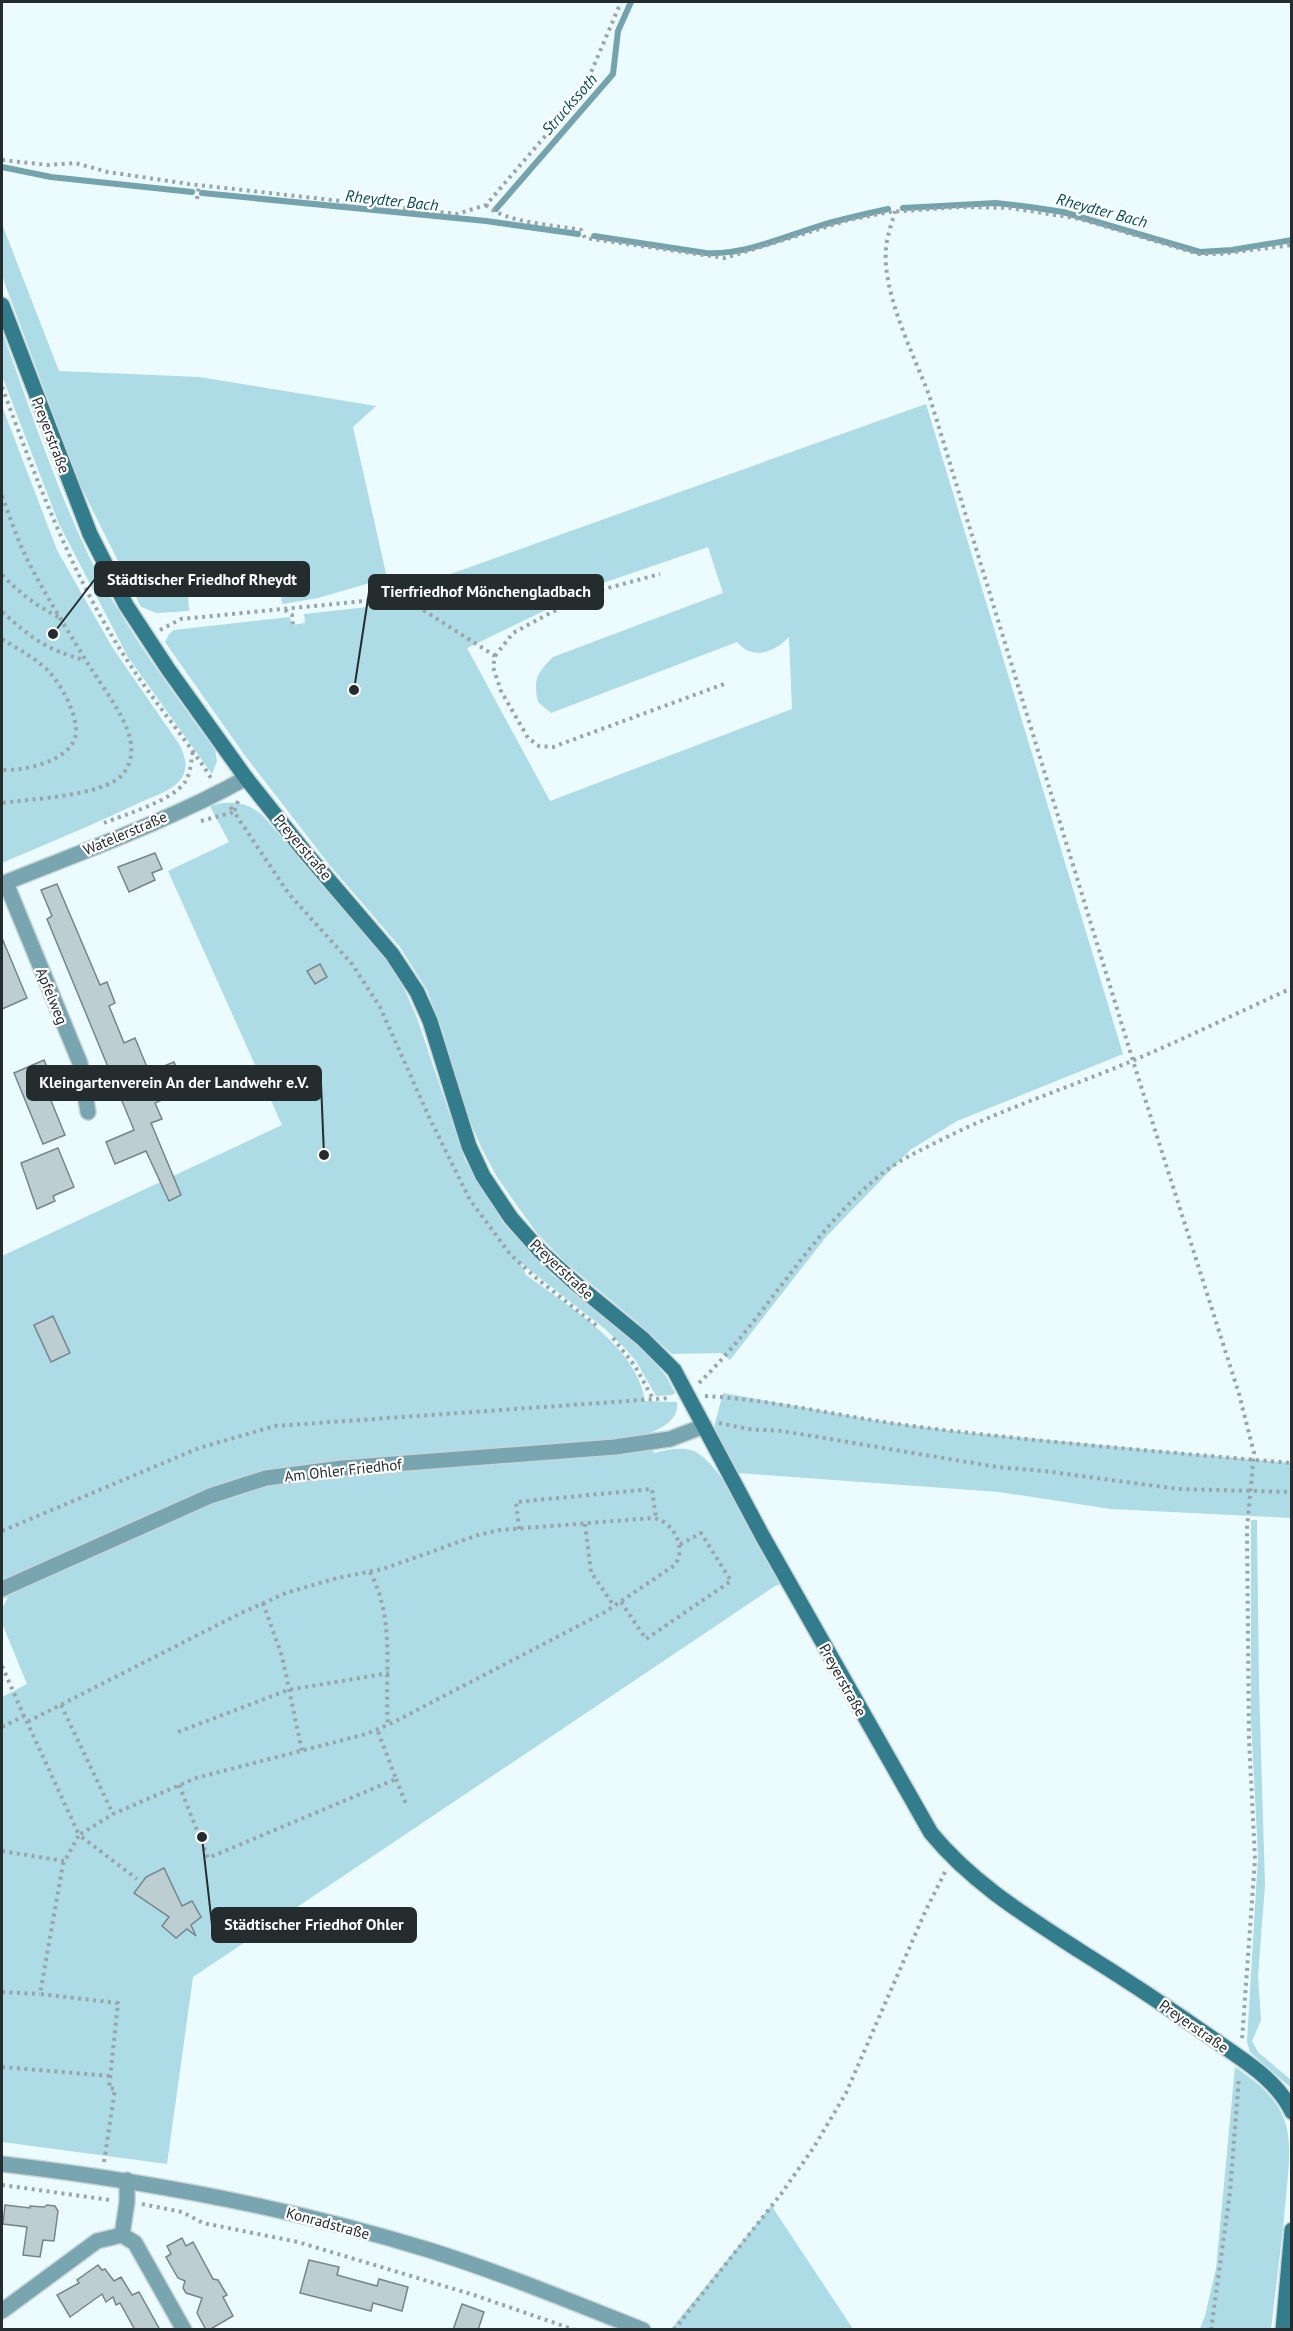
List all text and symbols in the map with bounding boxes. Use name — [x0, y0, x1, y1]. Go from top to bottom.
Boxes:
water label: Struckssoth — [537, 69, 601, 139]
water label: Rheydter Bach — [344, 185, 440, 215]
water label: Rheydter Bach — [1054, 188, 1150, 232]
street label: Preyerstraße — [28, 394, 74, 476]
callout: Städtischer Friedhof Rheydt — [95, 562, 309, 596]
text: Städtischer Friedhof Rheydt — [107, 569, 297, 589]
callout: Tierfriedhof Mönchengladbach — [369, 575, 603, 609]
text: Tierfriedhof Mönchengladbach — [381, 581, 591, 601]
street label: Watelerstraße — [80, 807, 170, 859]
street label: Preyerstraße — [270, 810, 336, 884]
street label: Apfelweg — [32, 965, 72, 1027]
callout: Kleingartenverein An der Landwehr e.V. — [27, 1066, 321, 1100]
text: Kleingartenverein An der Landwehr e.V. — [39, 1072, 309, 1092]
street label: Preyerstraße — [526, 1235, 598, 1303]
street label: Am Ohler Friedhof — [283, 1454, 404, 1486]
street label: Preyerstraße — [815, 1640, 871, 1720]
callout: Städtischer Friedhof Ohler — [212, 1908, 416, 1942]
text: Städtischer Friedhof Ohler — [224, 1914, 404, 1934]
street label: Preyerstraße — [1156, 1995, 1232, 2057]
street label: Konradstraße — [284, 2203, 372, 2243]

